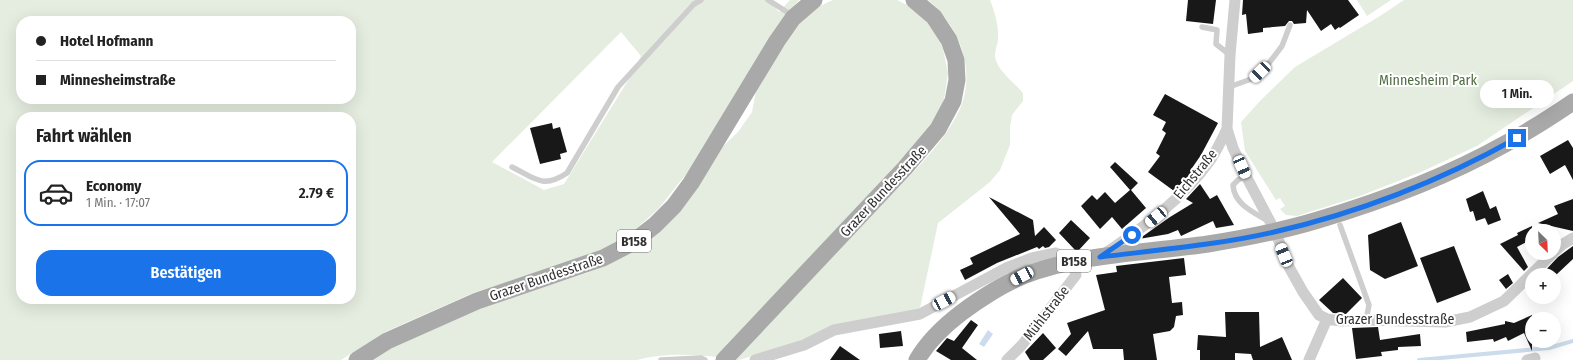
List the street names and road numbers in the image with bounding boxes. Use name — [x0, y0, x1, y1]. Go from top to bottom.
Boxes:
street label: Grazer Bundesstraße — [837, 142, 930, 241]
street label: Eichstraße — [1170, 146, 1221, 203]
road number: B158 — [617, 230, 651, 252]
street label: Grazer Bundesstraße — [487, 250, 605, 305]
road number: B158 — [1057, 250, 1091, 272]
street label: Mühlstraße — [1020, 283, 1073, 344]
street label: Grazer Bundesstraße — [1336, 311, 1454, 328]

